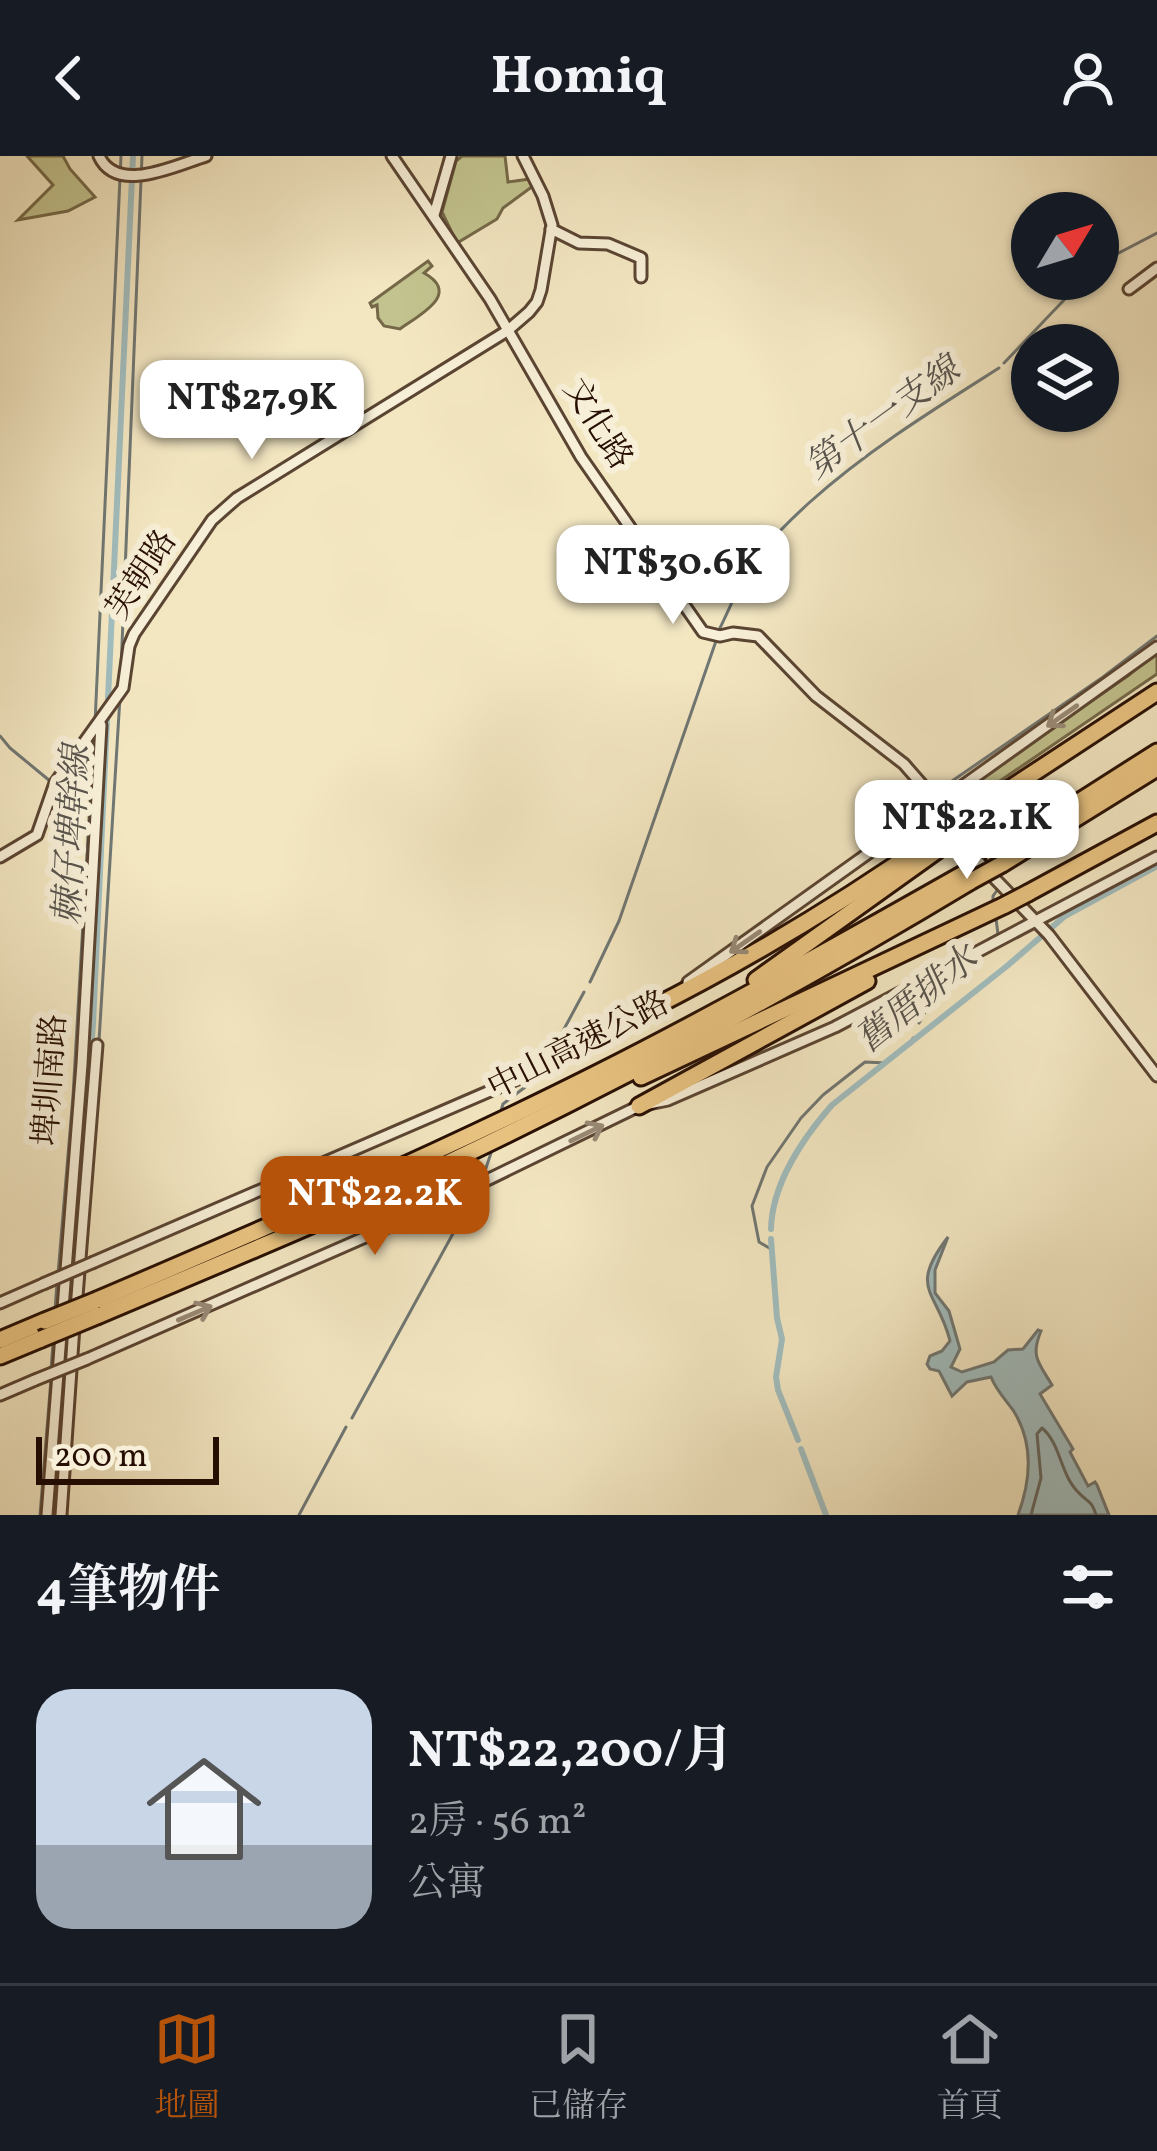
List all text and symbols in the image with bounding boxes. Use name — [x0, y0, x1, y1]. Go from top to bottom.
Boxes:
text: Homiq — [491, 41, 666, 116]
icon: back — [36, 45, 102, 111]
icon: person — [1055, 45, 1121, 111]
north arrow — [1011, 192, 1119, 300]
map controls — [1011, 192, 1119, 432]
button: layers — [1011, 324, 1119, 432]
water label: 第十一支線 — [796, 345, 975, 493]
pin: NT$27.9K — [128, 360, 376, 462]
street label: 文化路 — [550, 371, 642, 479]
text: NT$27.9K — [167, 372, 337, 426]
street label: 芙朝路 — [97, 522, 189, 630]
pin: NT$30.6K — [549, 525, 797, 627]
text: NT$30.6K — [584, 537, 762, 591]
one-way arrow — [1046, 703, 1080, 728]
water label: 棘仔埤幹線 — [44, 740, 104, 926]
pin: NT$22.1K — [843, 780, 1091, 882]
text: NT$22.1K — [882, 792, 1052, 846]
one-way arrow — [729, 929, 762, 954]
water label: 舊厝排水 — [846, 934, 992, 1066]
street label: 中山高速公路 — [480, 982, 678, 1112]
street label: 埤圳南路 — [24, 1013, 80, 1147]
one-way arrow — [569, 1120, 604, 1143]
pin: NT$22.2K — [251, 1156, 499, 1258]
text: NT$22.2K — [287, 1168, 463, 1222]
one-way arrow — [175, 1301, 212, 1322]
scale bar — [36, 1431, 219, 1484]
text: 200 m — [54, 1435, 148, 1481]
icon: filters — [1055, 1554, 1121, 1620]
text: 4筆物件 — [36, 1557, 220, 1628]
text: NT$22,200/月 — [408, 1717, 734, 1788]
icon: home — [132, 1737, 276, 1881]
text: 2房 · 56 m² — [408, 1796, 586, 1850]
text: 公寓 — [408, 1858, 486, 1912]
tab: 地圖 — [154, 2006, 220, 2131]
tab: 已儲存 — [529, 2006, 628, 2131]
tab: 首頁 — [937, 2006, 1003, 2131]

